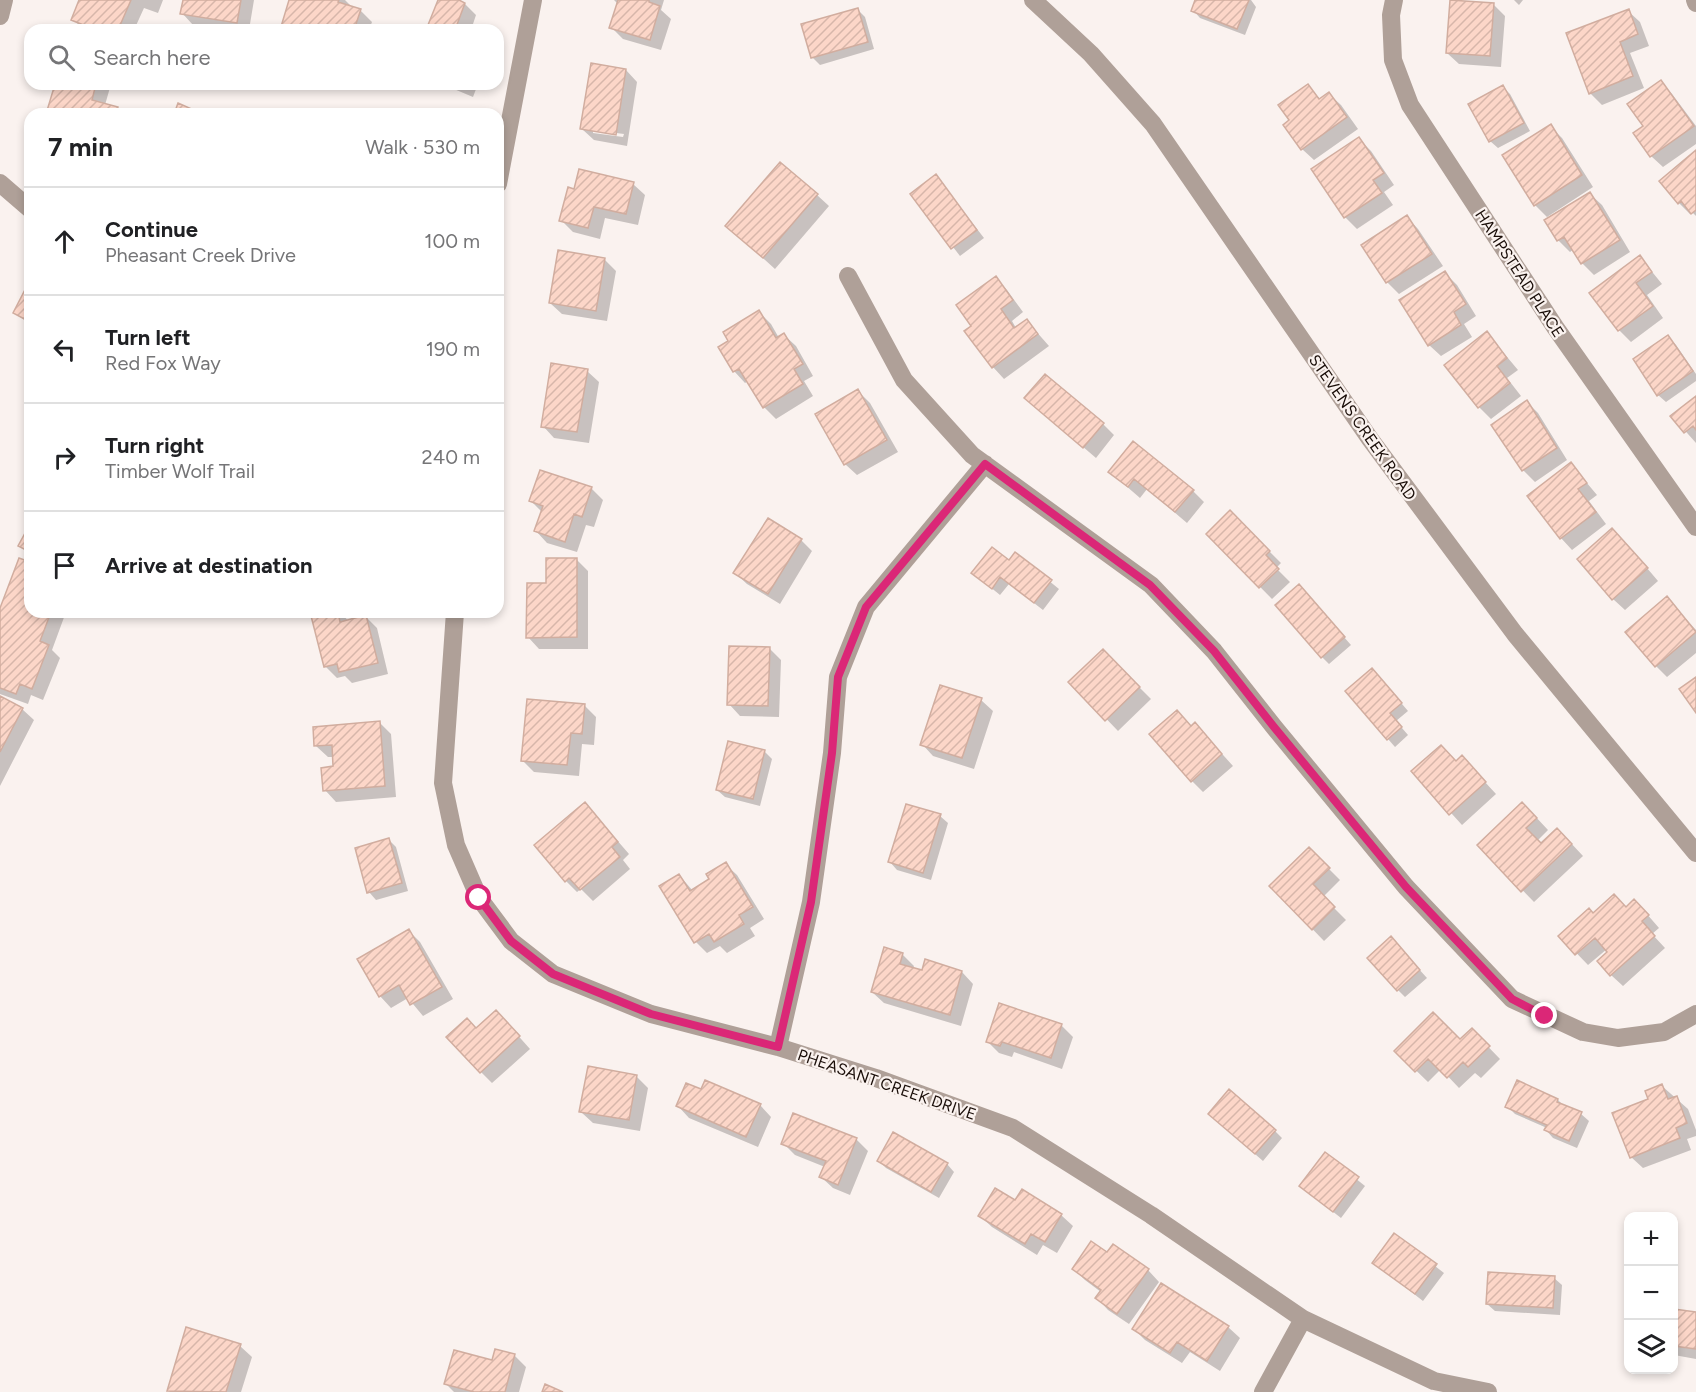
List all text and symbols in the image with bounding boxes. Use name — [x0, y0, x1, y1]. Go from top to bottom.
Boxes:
search box — [24, 24, 504, 90]
icon: search — [45, 41, 78, 74]
text: Search here — [93, 44, 211, 71]
text: 7 min — [48, 131, 113, 163]
text: Walk · 530 m — [365, 135, 480, 159]
street label: HAMPSTEAD PLACE — [1471, 206, 1568, 341]
text: Continue — [105, 216, 198, 243]
icon: ahead — [48, 225, 81, 258]
text: 100 m — [424, 229, 480, 253]
text: Pheasant Creek Drive — [105, 243, 296, 267]
text: Turn left — [105, 324, 191, 351]
icon: left — [48, 333, 81, 366]
text: 190 m — [426, 337, 480, 361]
text: Red Fox Way — [105, 351, 221, 375]
street label: STEVENS CREEK ROAD — [1305, 351, 1420, 504]
text: Turn right — [105, 432, 204, 459]
icon: right — [48, 441, 81, 474]
text: 240 m — [422, 445, 480, 469]
text: Timber Wolf Trail — [105, 459, 255, 483]
icon: arrive — [48, 549, 81, 582]
text: Arrive at destination — [105, 552, 313, 579]
route start — [465, 884, 491, 910]
route end — [1531, 1002, 1557, 1028]
street label: PHEASANT CREEK DRIVE — [795, 1045, 979, 1124]
map controls — [1624, 1212, 1678, 1374]
button: + — [1624, 1212, 1678, 1266]
button: − — [1624, 1266, 1678, 1320]
button: layers — [1624, 1320, 1678, 1374]

